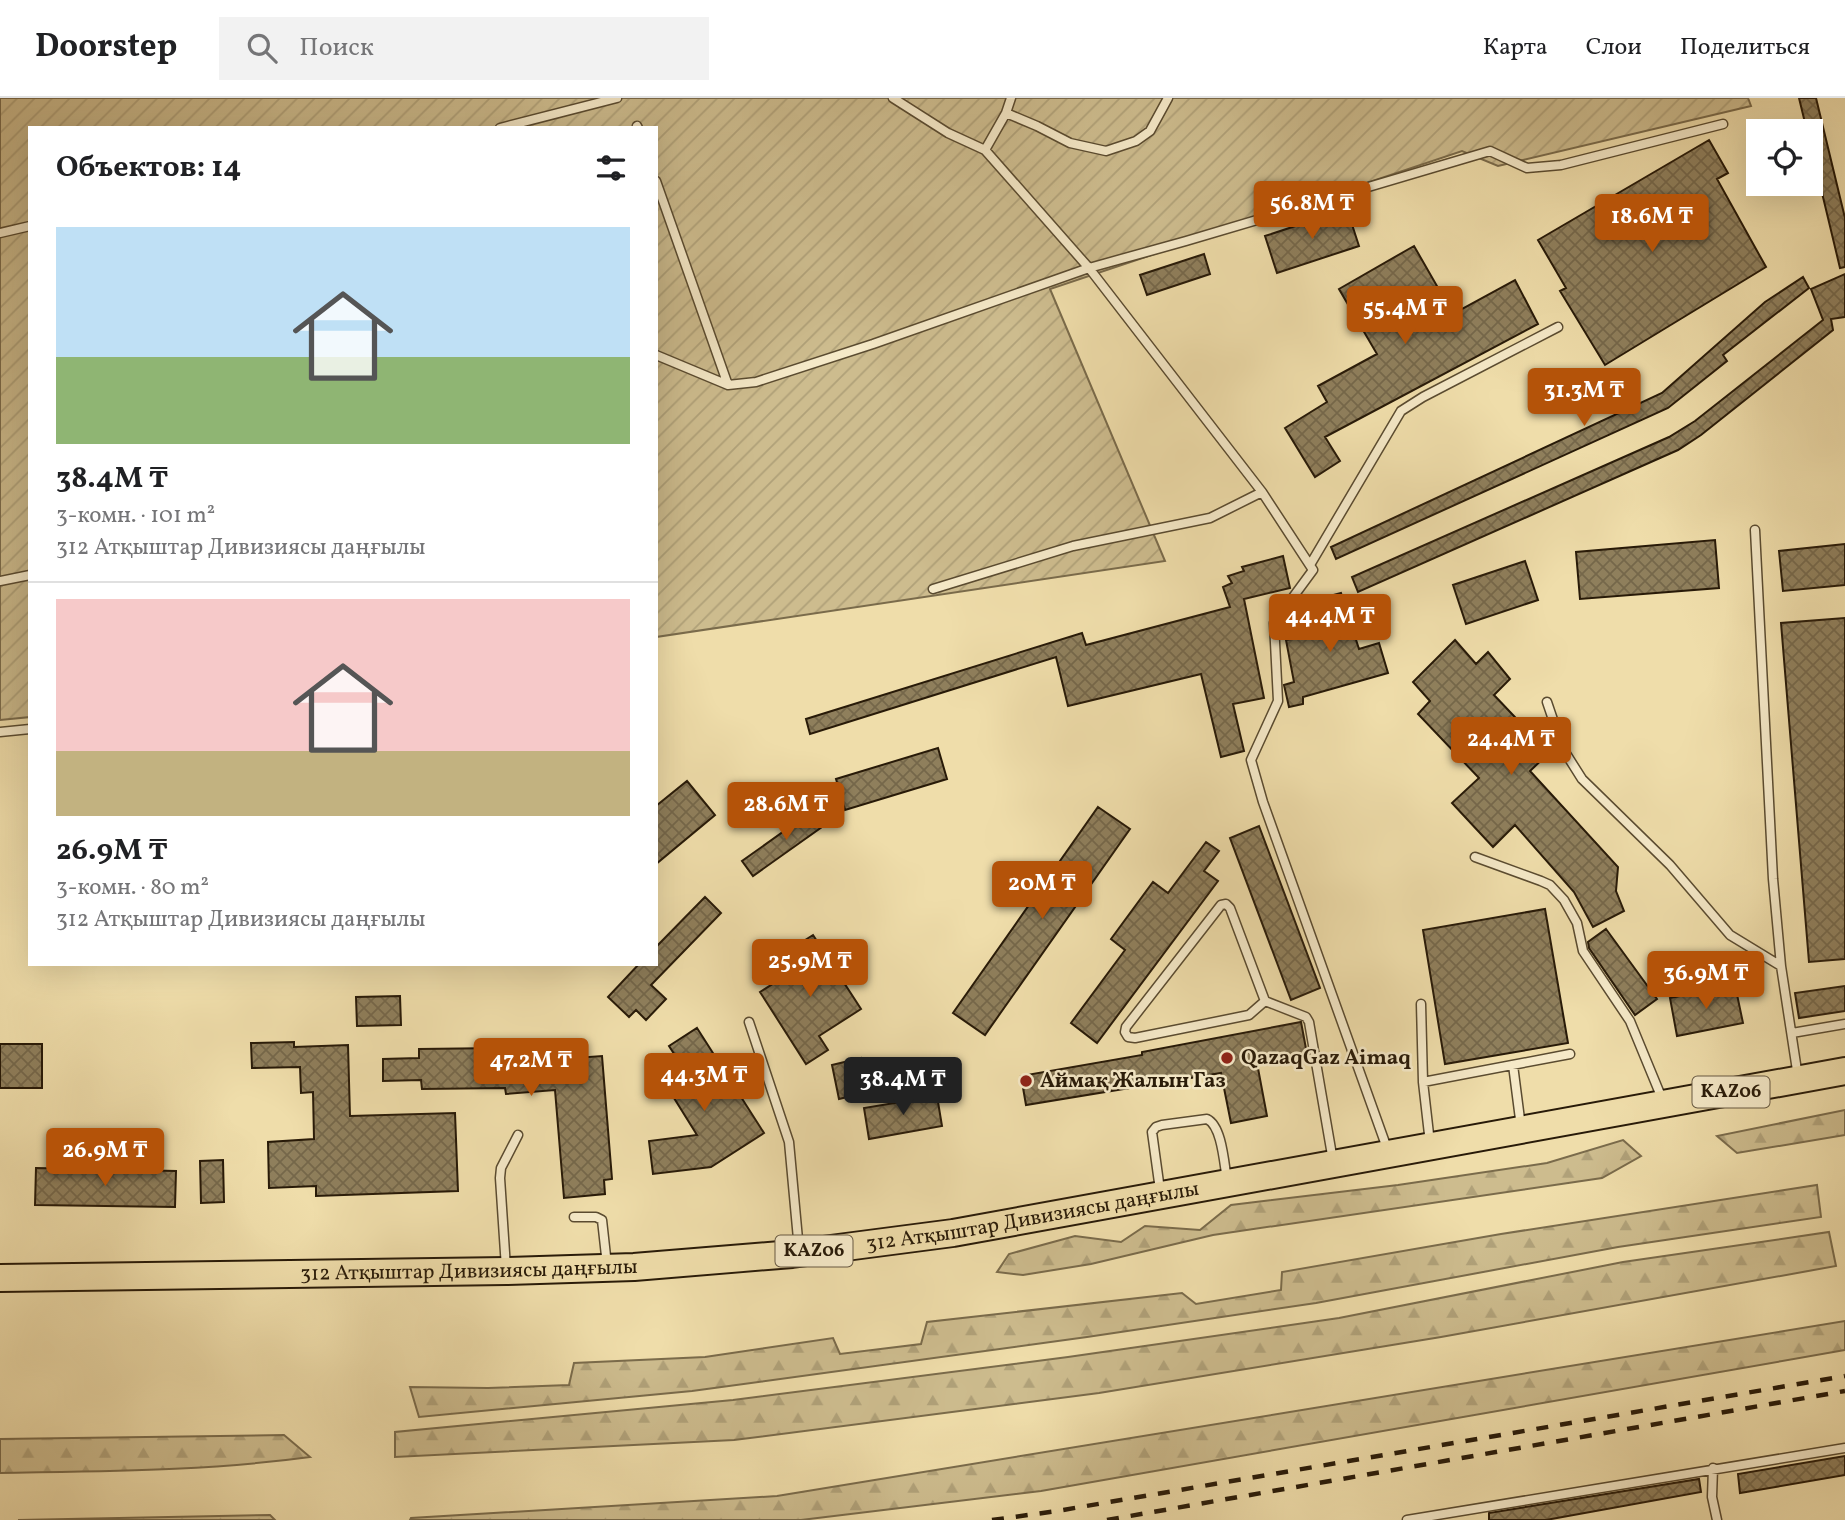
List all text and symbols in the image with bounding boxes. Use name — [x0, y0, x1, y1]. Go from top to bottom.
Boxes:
search box — [219, 17, 709, 80]
text: Doorstep — [35, 25, 177, 71]
icon: search — [243, 29, 281, 67]
text: Поиск — [299, 30, 374, 66]
text: Карта — [1483, 31, 1548, 65]
text: Слои — [1586, 31, 1642, 65]
text: Поделиться — [1680, 31, 1810, 65]
map controls — [1746, 119, 1823, 196]
button: locate — [1746, 119, 1823, 196]
text: Объектов: 14 — [56, 147, 241, 189]
icon: filters — [592, 149, 630, 187]
pin: 56.8M ₸ — [1247, 181, 1377, 241]
text: 56.8M ₸ — [1270, 188, 1354, 220]
pin: 18.6M ₸ — [1587, 194, 1717, 254]
text: 18.6M ₸ — [1611, 201, 1693, 233]
icon: home — [280, 273, 406, 399]
pin: 55.4M ₸ — [1340, 286, 1470, 346]
text: 55.4M ₸ — [1363, 293, 1447, 325]
pin: 31.3M ₸ — [1519, 368, 1649, 428]
text: 31.3M ₸ — [1544, 375, 1624, 407]
text: 38.4M ₸ — [56, 458, 169, 500]
text: 3-комн. · 101 m² — [56, 500, 215, 532]
text: 312 Атқыштар Дивизиясы даңғылы — [56, 532, 426, 564]
pin: 44.4M ₸ — [1265, 594, 1395, 654]
text: 44.4M ₸ — [1285, 601, 1375, 633]
icon: home — [280, 645, 406, 771]
pin: 24.4M ₸ — [1446, 718, 1576, 777]
text: 24.4M ₸ — [1467, 724, 1555, 756]
pin: 28.6M ₸ — [721, 782, 851, 842]
text: 28.6M ₸ — [743, 789, 829, 821]
text: 26.9M ₸ — [56, 830, 168, 872]
pin: 20M ₸ — [993, 862, 1091, 921]
text: 20M ₸ — [1008, 868, 1076, 900]
text: 3-комн. · 80 m² — [56, 872, 209, 904]
text: 312 Атқыштар Дивизиясы даңғылы — [56, 904, 426, 936]
pin: 25.9M ₸ — [745, 940, 875, 999]
text: 25.9M ₸ — [768, 946, 852, 978]
pin: 36.9M ₸ — [1641, 951, 1771, 1011]
text: 36.9M ₸ — [1663, 958, 1749, 990]
pin: 47.2M ₸ — [466, 1038, 596, 1098]
place label: QazaqGaz Aimaq — [1241, 1044, 1411, 1073]
text: 47.2M ₸ — [490, 1045, 572, 1077]
marker: QazaqGaz Aimaq — [1219, 1050, 1235, 1066]
pin: 44.3M ₸ — [639, 1054, 769, 1113]
pin: 38.4M ₸ — [838, 1058, 968, 1117]
text: 44.3M ₸ — [660, 1060, 748, 1092]
text: 38.4M ₸ — [860, 1064, 946, 1096]
place label: Аймақ Жалын Газ — [1040, 1067, 1226, 1096]
marker: Аймақ Жалын Газ — [1018, 1073, 1034, 1089]
road number: KАZ06 — [1692, 1076, 1770, 1108]
pin: 26.9M ₸ — [40, 1128, 170, 1188]
text: 26.9M ₸ — [62, 1135, 148, 1167]
street label: 312 Атқыштар Дивизиясы даңғылы — [864, 1174, 1202, 1259]
road number: KАZ06 — [776, 1236, 852, 1266]
street label: 312 Атқыштар Дивизиясы даңғылы — [300, 1252, 638, 1288]

